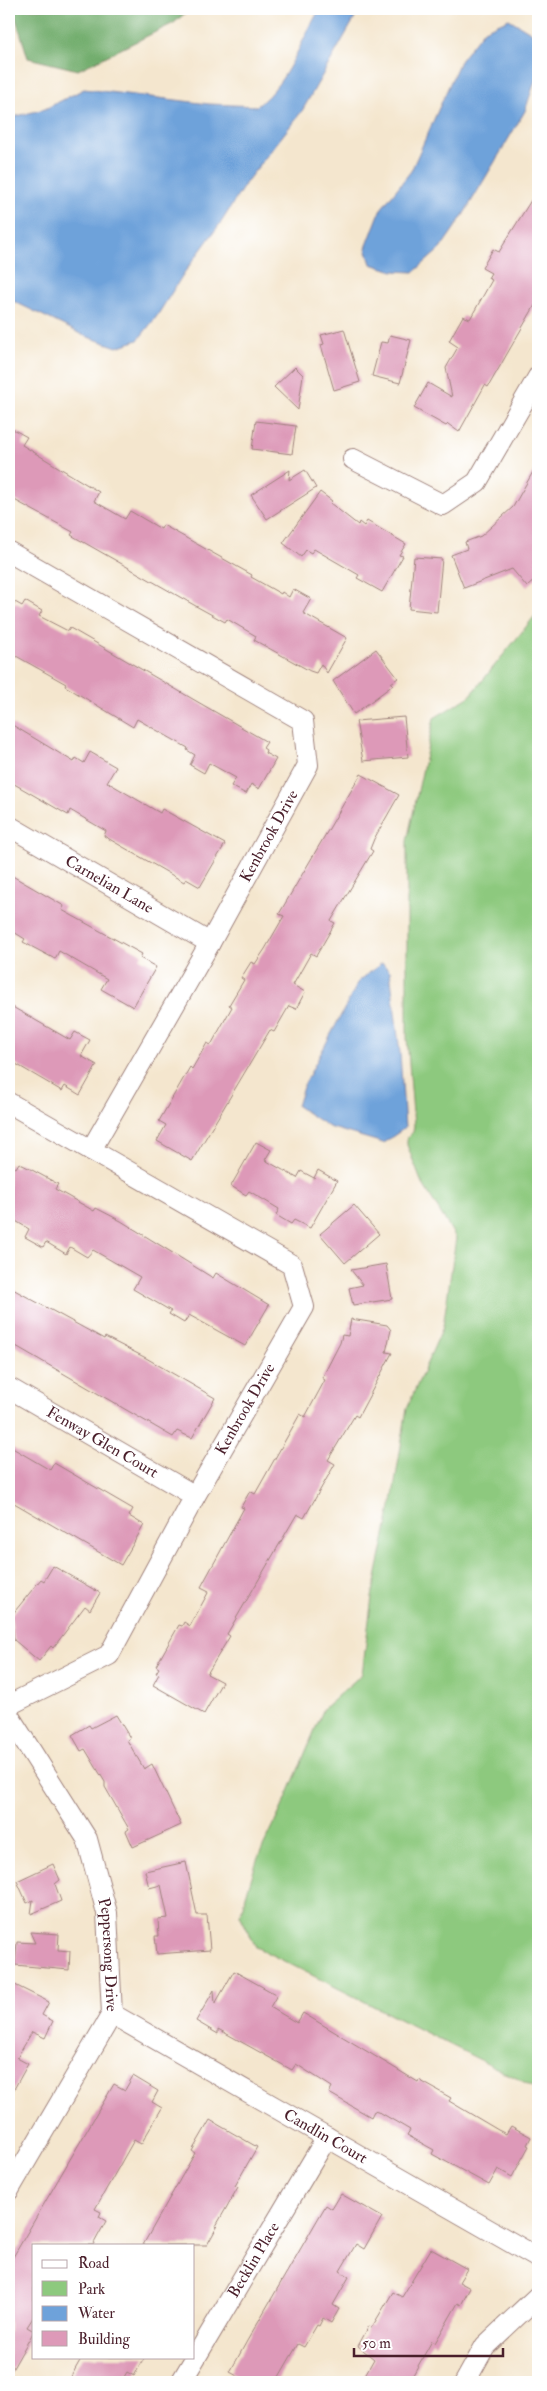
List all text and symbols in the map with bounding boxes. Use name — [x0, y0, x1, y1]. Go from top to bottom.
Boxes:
street label: Kenbrook Drive — [235, 786, 303, 886]
street label: Carnelian Lane — [62, 851, 157, 918]
street label: Kenbrook Drive — [211, 1359, 279, 1458]
street label: Fenway Glen Court — [43, 1402, 162, 1482]
street label: Peppersong Drive — [93, 1896, 122, 2012]
street label: Candlin Court — [280, 2104, 371, 2168]
street label: Becklin Place — [223, 2218, 284, 2301]
legend — [32, 2244, 195, 2358]
text: Road — [78, 2254, 110, 2273]
text: Park — [78, 2280, 105, 2299]
text: Water — [77, 2304, 115, 2323]
scale bar — [354, 2326, 503, 2358]
text: Building — [78, 2330, 130, 2349]
text: 50 m — [362, 2334, 391, 2353]

